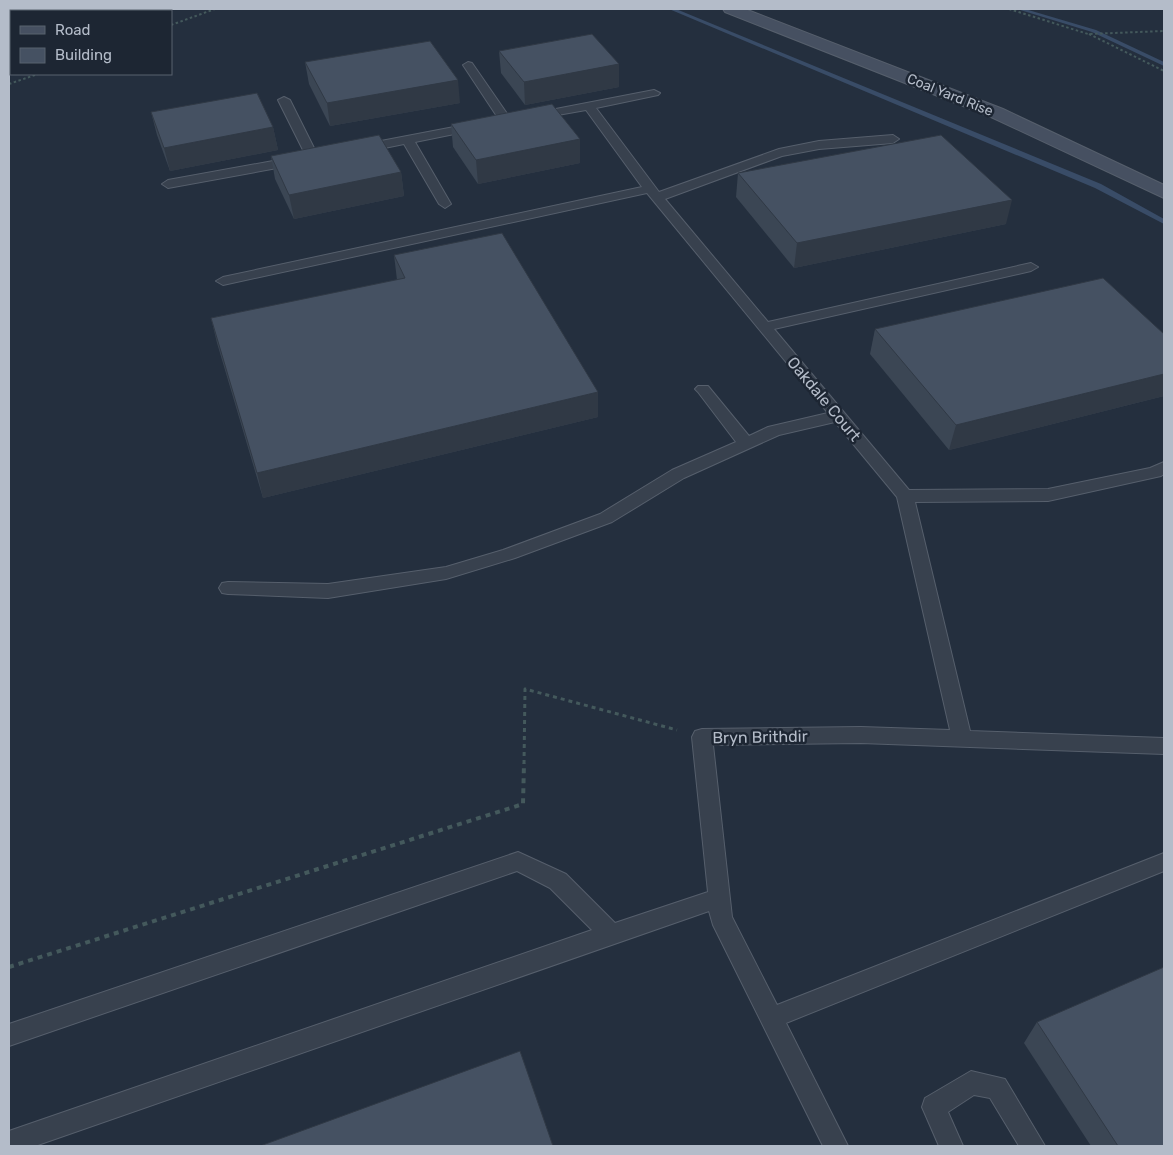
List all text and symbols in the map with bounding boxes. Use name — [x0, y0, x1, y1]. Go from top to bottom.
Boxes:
legend — [10, 10, 172, 75]
text: Road — [55, 21, 91, 39]
text: Building — [55, 46, 112, 64]
street label: Coal Yard Rise — [904, 70, 996, 120]
street label: Oakdale Court — [783, 353, 865, 445]
street label: Bryn Brithdir — [712, 727, 808, 747]

